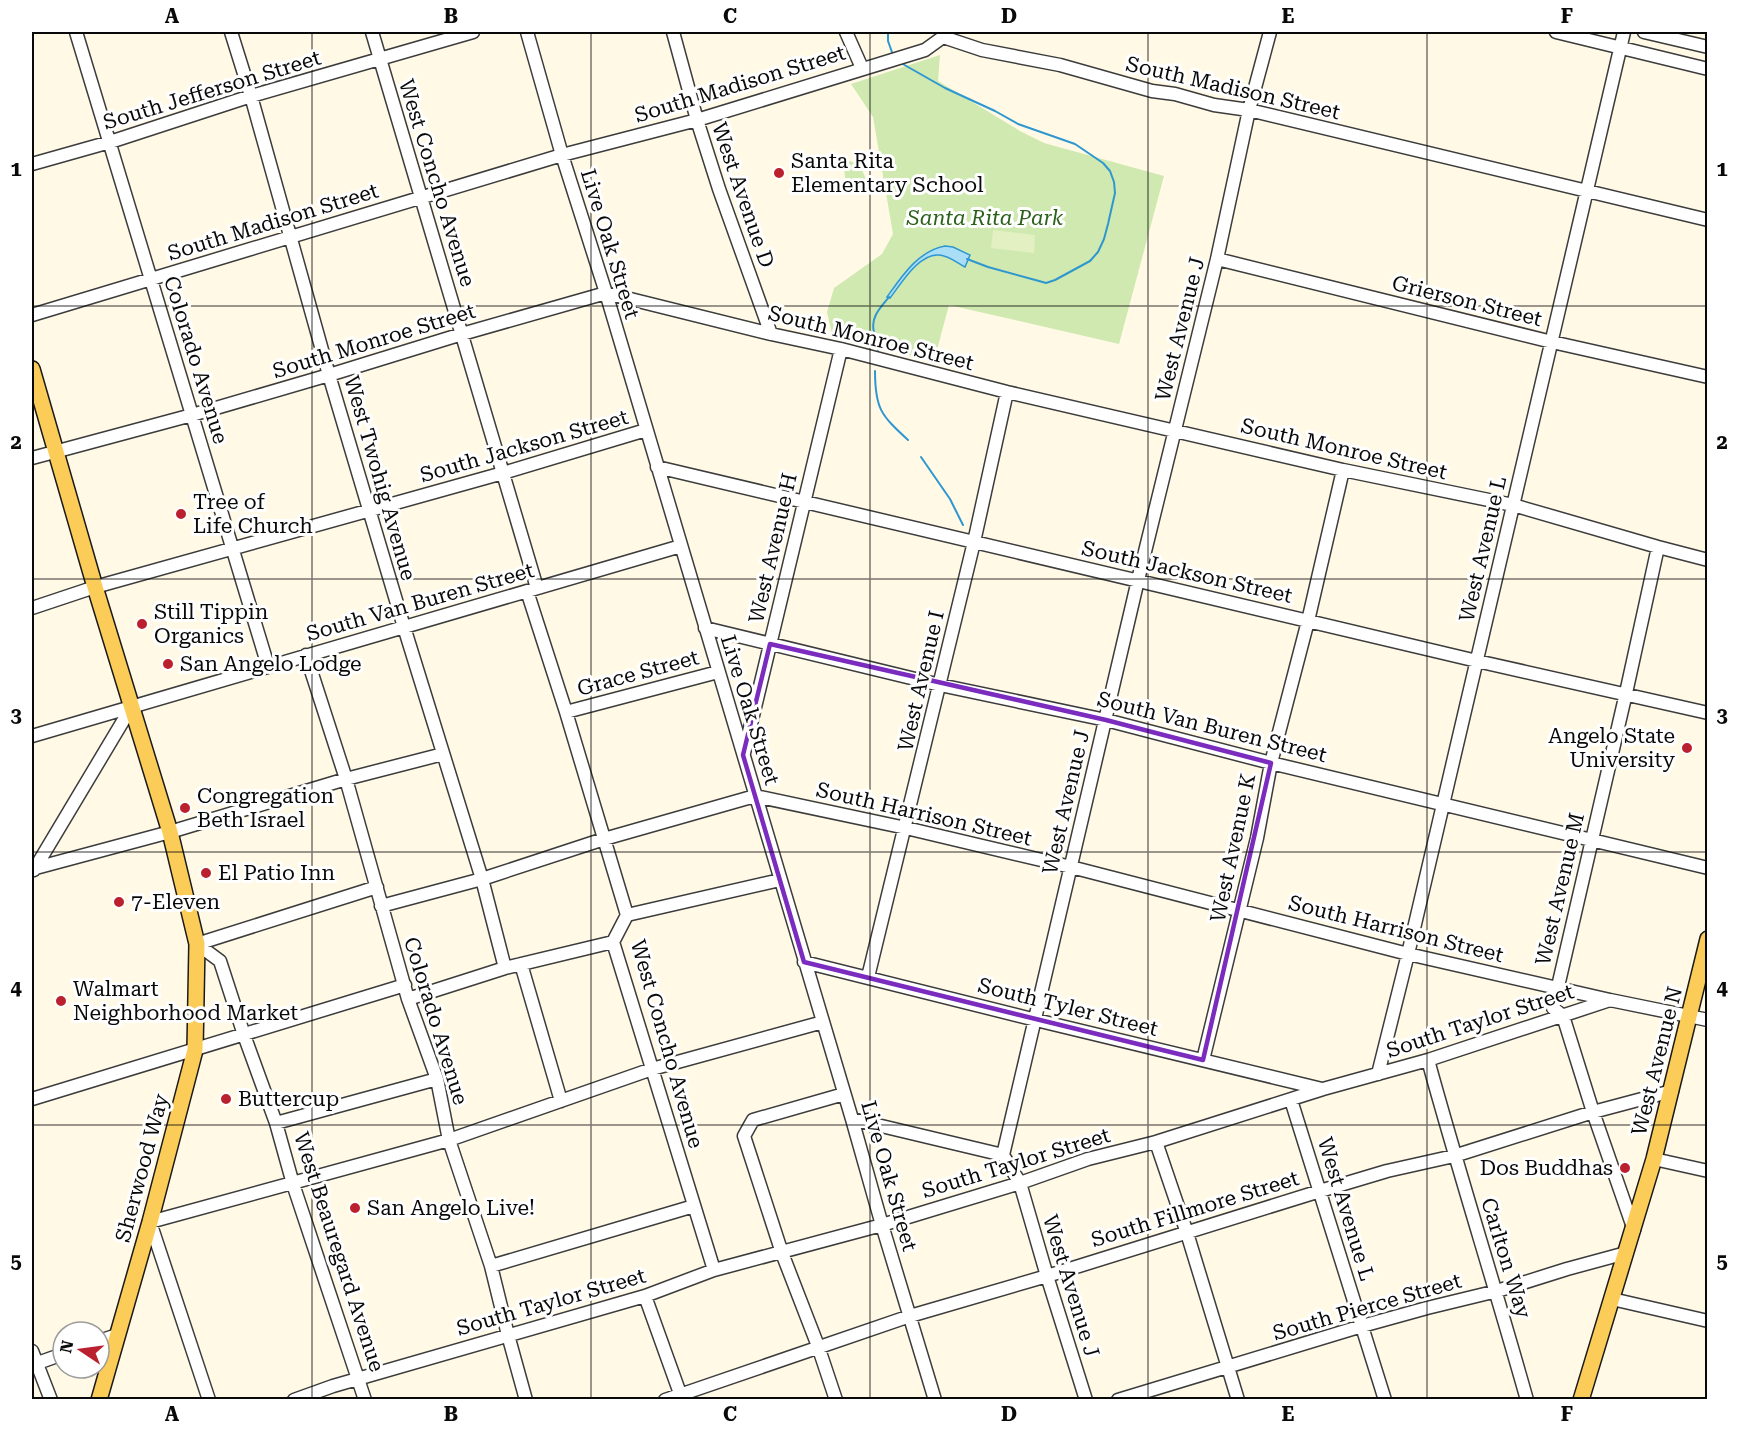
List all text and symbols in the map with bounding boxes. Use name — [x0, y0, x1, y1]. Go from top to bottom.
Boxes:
text: A — [165, 4, 180, 28]
text: B — [444, 4, 458, 28]
text: C — [723, 4, 737, 28]
text: D — [1001, 4, 1017, 28]
text: E — [1282, 4, 1295, 28]
text: F — [1561, 4, 1573, 28]
street label: South Madison Street — [632, 40, 848, 128]
street label: South Jefferson Street — [100, 45, 324, 135]
street label: South Madison Street — [1124, 52, 1343, 124]
street label: West Concho Avenue — [394, 76, 480, 290]
street label: West Avenue D — [707, 119, 779, 271]
place label: Santa Rita Elementary School — [791, 149, 984, 197]
text: 1 — [10, 157, 22, 181]
text: 1 — [1716, 157, 1728, 181]
street label: Live Oak Street — [576, 166, 644, 322]
marker: Santa Rita Elementary School — [772, 166, 786, 180]
street label: South Madison Street — [165, 178, 381, 266]
park label: Santa Rita Park — [906, 206, 1064, 230]
street label: West Avenue J — [1151, 255, 1209, 403]
street label: Grierson Street — [1389, 271, 1545, 331]
street label: Colorado Avenue — [159, 273, 233, 447]
street label: South Monroe Street — [270, 299, 478, 383]
street label: South Monroe Street — [766, 301, 976, 375]
street label: West Twohig Avenue — [339, 373, 421, 583]
street label: South Jackson Street — [417, 405, 631, 487]
street label: South Monroe Street — [1239, 414, 1450, 484]
text: 2 — [10, 430, 22, 454]
text: 2 — [1716, 430, 1728, 454]
street label: West Avenue H — [744, 471, 802, 625]
street label: West Avenue L — [1455, 474, 1511, 624]
place label: Tree of Life Church — [193, 490, 313, 538]
marker: Tree of Life Church — [174, 507, 188, 521]
street label: South Jackson Street — [1079, 536, 1295, 608]
street label: South Van Buren Street — [303, 558, 537, 646]
place label: Still Tippin Organics — [154, 600, 269, 648]
street label: West Avenue I — [893, 608, 949, 754]
marker: Still Tippin Organics — [135, 617, 149, 631]
street label: Live Oak Street — [716, 632, 784, 788]
street label: Grace Street — [575, 645, 702, 701]
place label: San Angelo Lodge — [180, 652, 361, 676]
marker: San Angelo Lodge — [161, 657, 175, 671]
street label: South Van Buren Street — [1095, 687, 1329, 767]
text: 3 — [10, 703, 22, 727]
text: 3 — [1716, 703, 1728, 727]
place label: Angelo State University — [1548, 724, 1676, 772]
street label: West Avenue J — [1038, 727, 1094, 877]
marker: Angelo State University — [1680, 741, 1694, 755]
street label: West Avenue K — [1206, 772, 1260, 924]
street label: South Harrison Street — [814, 777, 1034, 851]
place label: Congregation Beth Israel — [197, 784, 335, 832]
marker: Congregation Beth Israel — [178, 801, 192, 815]
street label: West Avenue M — [1531, 810, 1589, 968]
place label: El Patio Inn — [218, 861, 336, 885]
marker: El Patio Inn — [199, 866, 213, 880]
place label: 7-Eleven — [131, 890, 221, 914]
street label: South Harrison Street — [1286, 891, 1506, 967]
marker: 7-Eleven — [112, 895, 126, 909]
street label: Colorado Avenue — [399, 934, 473, 1108]
street label: West Concho Avenue — [626, 937, 708, 1151]
street label: South Tyler Street — [975, 973, 1161, 1041]
text: 4 — [10, 976, 22, 1000]
text: 4 — [1716, 976, 1728, 1000]
place label: Walmart Neighborhood Market — [73, 977, 298, 1025]
street label: South Taylor Street — [1383, 979, 1577, 1063]
street label: West Avenue N — [1627, 984, 1687, 1138]
marker: Walmart Neighborhood Market — [54, 994, 68, 1008]
place label: Buttercup — [238, 1087, 339, 1111]
street label: Sherwood Way — [111, 1091, 173, 1245]
marker: Buttercup — [219, 1092, 233, 1106]
street label: Live Oak Street — [856, 1098, 922, 1254]
street label: South Taylor Street — [919, 1123, 1113, 1203]
street label: West Beauregard Avenue — [289, 1129, 389, 1375]
street label: West Avenue L — [1313, 1134, 1379, 1284]
place label: Dos Buddhas — [1480, 1156, 1613, 1180]
marker: Dos Buddhas — [1618, 1161, 1632, 1175]
street label: South Fillmore Street — [1088, 1166, 1302, 1252]
street label: Carlton Way — [1476, 1195, 1536, 1322]
place label: San Angelo Live! — [367, 1196, 535, 1220]
marker: San Angelo Live! — [348, 1201, 362, 1215]
street label: West Avenue J — [1038, 1212, 1104, 1360]
text: 5 — [10, 1249, 22, 1273]
text: 5 — [1716, 1249, 1728, 1273]
street label: South Taylor Street — [454, 1263, 648, 1340]
street label: South Pierce Street — [1270, 1269, 1464, 1345]
north arrow — [51, 1320, 111, 1380]
text: N — [56, 1339, 78, 1355]
text: A — [165, 1402, 180, 1426]
text: B — [444, 1402, 458, 1426]
text: C — [723, 1402, 737, 1426]
text: D — [1001, 1402, 1017, 1426]
text: E — [1282, 1402, 1295, 1426]
text: F — [1561, 1402, 1573, 1426]

